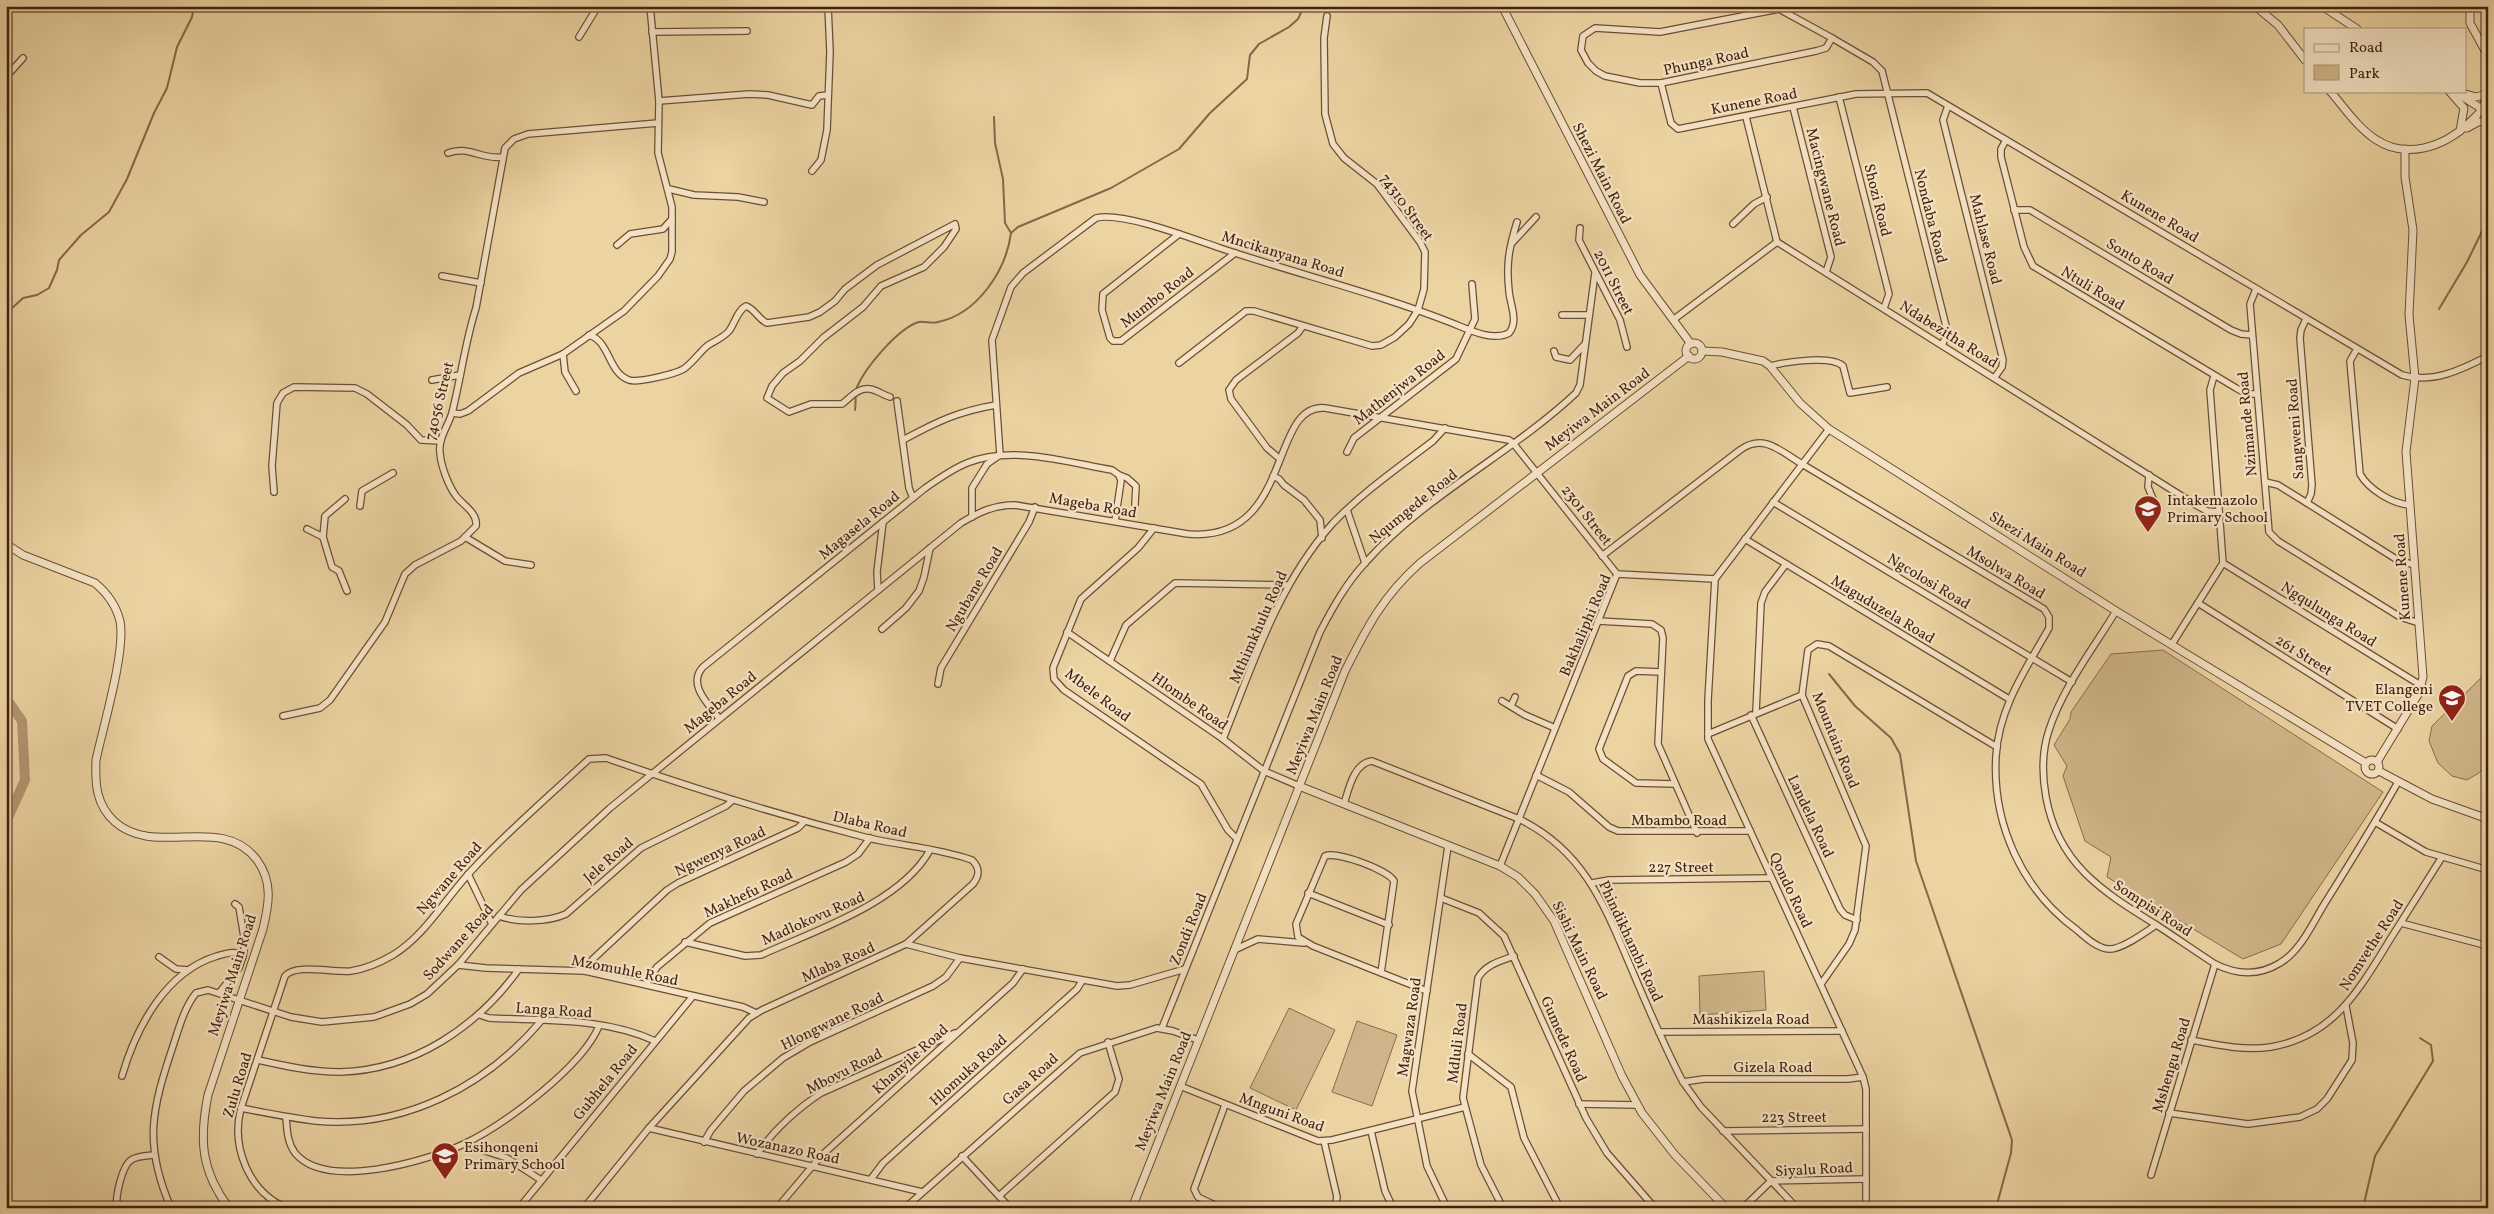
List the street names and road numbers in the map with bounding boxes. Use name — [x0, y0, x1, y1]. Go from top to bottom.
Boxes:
street label: Phunga Road — [1662, 43, 1751, 82]
street label: Kunene Road — [1709, 84, 1799, 121]
street label: Shezi Main Road — [1566, 119, 1635, 228]
street label: Macingwane Road — [1800, 126, 1849, 249]
street label: Shozi Road — [1857, 162, 1896, 239]
street label: Nondaba Road — [1908, 167, 1951, 266]
street label: 74310 Street — [1374, 170, 1437, 246]
street label: Kunene Road — [2116, 186, 2202, 249]
street label: Mahlase Road — [1963, 192, 2006, 287]
street label: Mncikanyana Road — [1219, 227, 1346, 284]
street label: Sonto Road — [2102, 234, 2177, 291]
street label: 2011 Street — [1587, 246, 1638, 319]
street label: Ntuli Road — [2057, 262, 2128, 317]
street label: Mumbo Road — [1117, 263, 1199, 334]
street label: Ndabezitha Road — [1895, 296, 2002, 374]
street label: Mathenjwa Road — [1349, 346, 1450, 431]
street label: 74056 Street — [421, 360, 460, 443]
street label: Meyiwa Main Road — [1541, 364, 1655, 457]
street label: Nzimande Road — [2233, 370, 2264, 477]
street label: Sangweni Road — [2282, 378, 2311, 480]
street label: Nqumgede Road — [1365, 465, 1463, 549]
street label: 2301 Street — [1555, 481, 1616, 551]
street label: Magasela Road — [815, 487, 905, 565]
street label: Mageba Road — [1047, 488, 1138, 525]
street label: Shezi Main Road — [1985, 507, 2090, 584]
street label: Kunene Road — [2390, 532, 2417, 621]
street label: Msolwa Road — [1962, 541, 2049, 605]
street label: Ngubane Road — [942, 543, 1009, 636]
street label: Ngcolosi Road — [1883, 549, 1974, 615]
street label: Mthimkhulu Road — [1225, 568, 1294, 687]
street label: Bakhaliphi Road — [1555, 571, 1617, 680]
street label: Maguduzela Road — [1826, 571, 1938, 650]
street label: Ngqulunga Road — [2276, 577, 2380, 653]
street label: 261 Street — [2271, 630, 2336, 682]
street label: Meyiwa Main Road — [1282, 653, 1349, 778]
street label: Mbele Road — [1060, 664, 1134, 728]
street label: Mageba Road — [680, 667, 762, 739]
street label: Hlombe Road — [1147, 668, 1232, 736]
street label: Mountain Road — [1806, 689, 1863, 792]
street label: Landela Road — [1781, 772, 1838, 862]
street label: Dlaba Road — [831, 807, 909, 844]
street label: Mbambo Road — [1631, 811, 1727, 832]
street label: Ngwenya Road — [672, 822, 770, 883]
street label: Jele Road — [579, 833, 639, 889]
street label: Ngwane Road — [412, 838, 488, 920]
street label: Qondo Road — [1763, 849, 1816, 932]
street label: 227 Street — [1648, 858, 1714, 879]
street label: Makhefu Road — [701, 865, 797, 924]
street label: Sompisi Road — [2109, 876, 2196, 943]
street label: Phindikhambi Road — [1592, 878, 1667, 1006]
street label: Madlokovu Road — [759, 887, 869, 952]
street label: Zondi Road — [1165, 890, 1213, 969]
street label: Nomvethe Road — [2335, 896, 2410, 996]
street label: Sishi Main Road — [1546, 898, 1612, 1004]
street label: Sodwane Road — [419, 900, 499, 986]
street label: Meyiwa Main Road — [204, 912, 263, 1039]
street label: Mlaba Road — [798, 938, 879, 989]
street label: Mzomuhle Road — [569, 951, 680, 992]
street label: Magwaza Road — [1393, 976, 1428, 1078]
street label: Hlongwane Road — [778, 988, 888, 1056]
street label: Gumede Road — [1534, 993, 1591, 1086]
street label: Langa Road — [515, 998, 593, 1025]
street label: Mdluli Road — [1443, 1002, 1474, 1085]
street label: Mashikizela Road — [1692, 1010, 1810, 1031]
street label: Mshengu Road — [2148, 1015, 2197, 1116]
street label: Khanyile Road — [868, 1020, 954, 1100]
street label: Meyiwa Main Road — [1131, 1029, 1198, 1154]
street label: Hlomuka Road — [926, 1031, 1012, 1112]
street label: Gubhela Road — [569, 1040, 643, 1125]
street label: Mbovu Road — [803, 1044, 887, 1101]
street label: Gasa Road — [998, 1049, 1064, 1111]
street label: Zulu Road — [218, 1050, 258, 1121]
street label: Gizela Road — [1734, 1058, 1812, 1079]
street label: Mnguni Road — [1236, 1088, 1327, 1139]
street label: 223 Street — [1761, 1108, 1827, 1129]
street label: Wozanazo Road — [734, 1128, 842, 1171]
street label: Siyalu Road — [1774, 1158, 1854, 1183]

